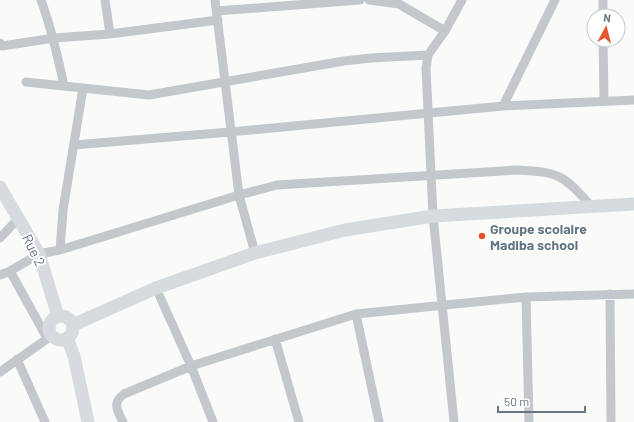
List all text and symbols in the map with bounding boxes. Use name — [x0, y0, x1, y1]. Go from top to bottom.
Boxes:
north arrow — [586, 8, 626, 48]
text: N — [603, 11, 612, 24]
place label: Groupe scolaire Madiba school — [490, 220, 587, 253]
street label: Rue 2 — [19, 231, 49, 269]
marker: Groupe scolaire Madiba school — [477, 231, 487, 241]
scale bar — [498, 388, 585, 414]
text: 50 m — [504, 394, 529, 408]

